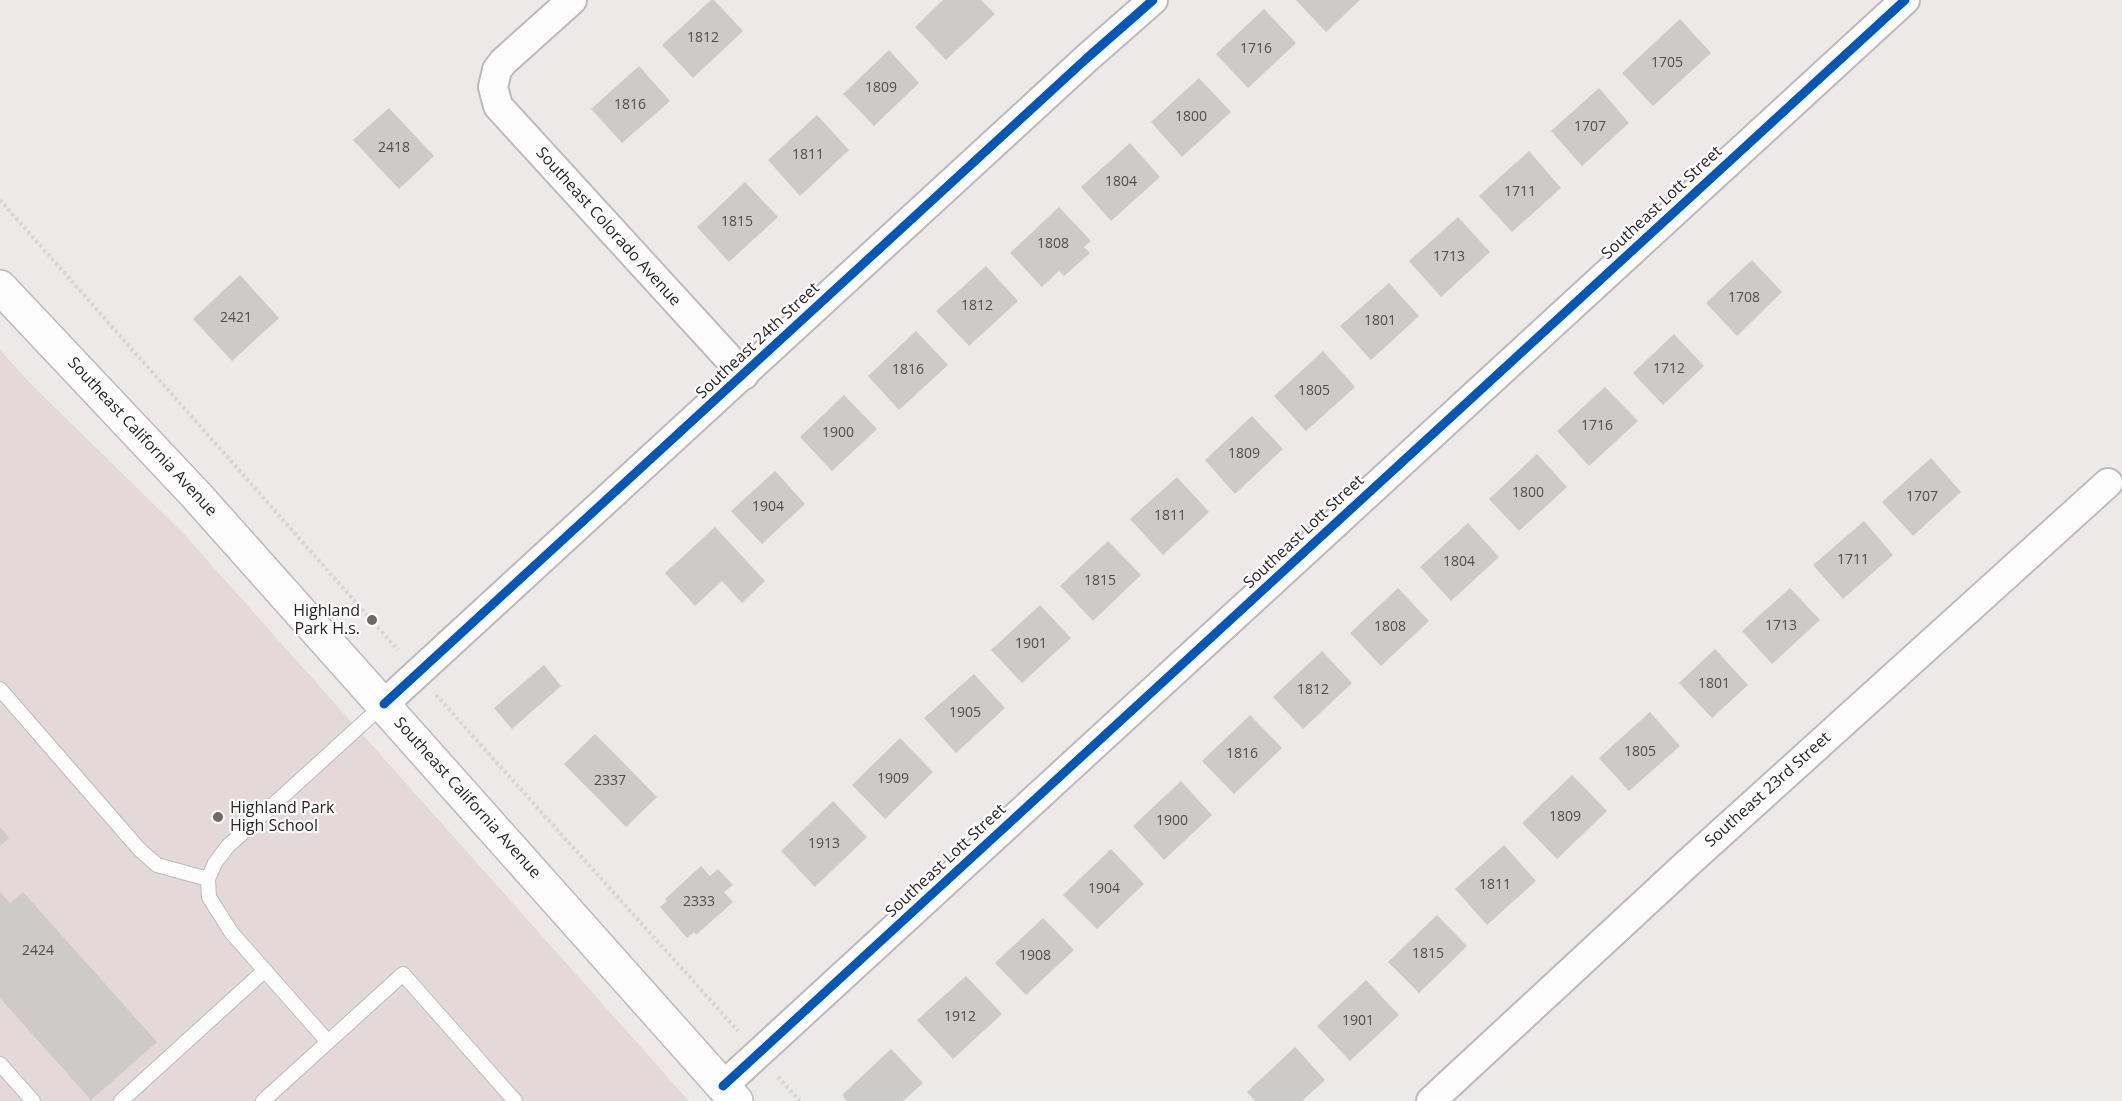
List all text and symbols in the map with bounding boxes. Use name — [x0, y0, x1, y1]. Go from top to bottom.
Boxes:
house number: 1812 — [687, 30, 719, 46]
house number: 1716 — [1240, 41, 1272, 57]
house number: 1705 — [1651, 55, 1683, 71]
house number: 1809 — [865, 80, 897, 96]
house number: 1816 — [614, 97, 646, 113]
house number: 1800 — [1175, 109, 1207, 125]
house number: 1707 — [1574, 119, 1606, 135]
house number: 2418 — [378, 140, 410, 156]
street label: Southeast Lott Street — [1598, 142, 1726, 264]
street label: Southeast Colorado Avenue — [532, 144, 684, 310]
house number: 1811 — [792, 147, 824, 163]
house number: 1804 — [1105, 174, 1137, 190]
house number: 1711 — [1504, 184, 1536, 200]
house number: 1815 — [721, 214, 753, 230]
house number: 1808 — [1037, 236, 1069, 252]
house number: 1713 — [1433, 249, 1465, 265]
street label: Southeast 24th Street — [692, 279, 824, 403]
house number: 1708 — [1728, 290, 1760, 306]
house number: 1812 — [961, 298, 993, 314]
house number: 2421 — [220, 310, 252, 326]
house number: 1801 — [1364, 313, 1396, 329]
street label: Southeast California Avenue — [63, 354, 221, 520]
house number: 1712 — [1653, 361, 1685, 377]
house number: 1816 — [892, 362, 924, 378]
house number: 1805 — [1298, 383, 1330, 399]
house number: 1716 — [1581, 418, 1613, 434]
house number: 1900 — [822, 425, 854, 441]
house number: 1809 — [1228, 446, 1260, 462]
street label: Southeast Lott Street — [1240, 471, 1368, 593]
house number: 1800 — [1512, 485, 1544, 501]
house number: 1707 — [1906, 489, 1938, 505]
house number: 1904 — [752, 499, 784, 515]
house number: 1811 — [1154, 508, 1186, 524]
house number: 1711 — [1837, 552, 1869, 568]
house number: 1804 — [1443, 554, 1475, 570]
house number: 1815 — [1084, 573, 1116, 589]
place label: Highland Park H.s. — [293, 601, 360, 639]
marker: Highland Park H.s. — [365, 613, 379, 627]
house number: 1713 — [1765, 618, 1797, 634]
house number: 1808 — [1374, 619, 1406, 635]
house number: 1901 — [1015, 636, 1047, 652]
house number: 1801 — [1698, 676, 1730, 692]
house number: 1812 — [1297, 682, 1329, 698]
house number: 1905 — [949, 705, 981, 721]
street label: Southeast California Avenue — [390, 713, 544, 883]
street label: Southeast 23rd Street — [1701, 728, 1835, 852]
house number: 1805 — [1624, 744, 1656, 760]
house number: 1816 — [1226, 746, 1258, 762]
house number: 1909 — [877, 771, 909, 787]
house number: 2337 — [594, 773, 626, 789]
place label: Highland Park High School — [230, 798, 334, 836]
street label: Southeast Lott Street — [882, 800, 1010, 922]
house number: 1809 — [1549, 809, 1581, 825]
marker: Highland Park High School — [211, 810, 225, 824]
house number: 1900 — [1156, 813, 1188, 829]
house number: 1913 — [808, 836, 840, 852]
house number: 1811 — [1479, 877, 1511, 893]
house number: 1904 — [1088, 881, 1120, 897]
house number: 2333 — [683, 894, 715, 910]
house number: 2424 — [22, 943, 54, 959]
house number: 1815 — [1412, 946, 1444, 962]
house number: 1908 — [1019, 948, 1051, 964]
house number: 1912 — [944, 1009, 976, 1025]
house number: 1901 — [1342, 1013, 1374, 1029]

